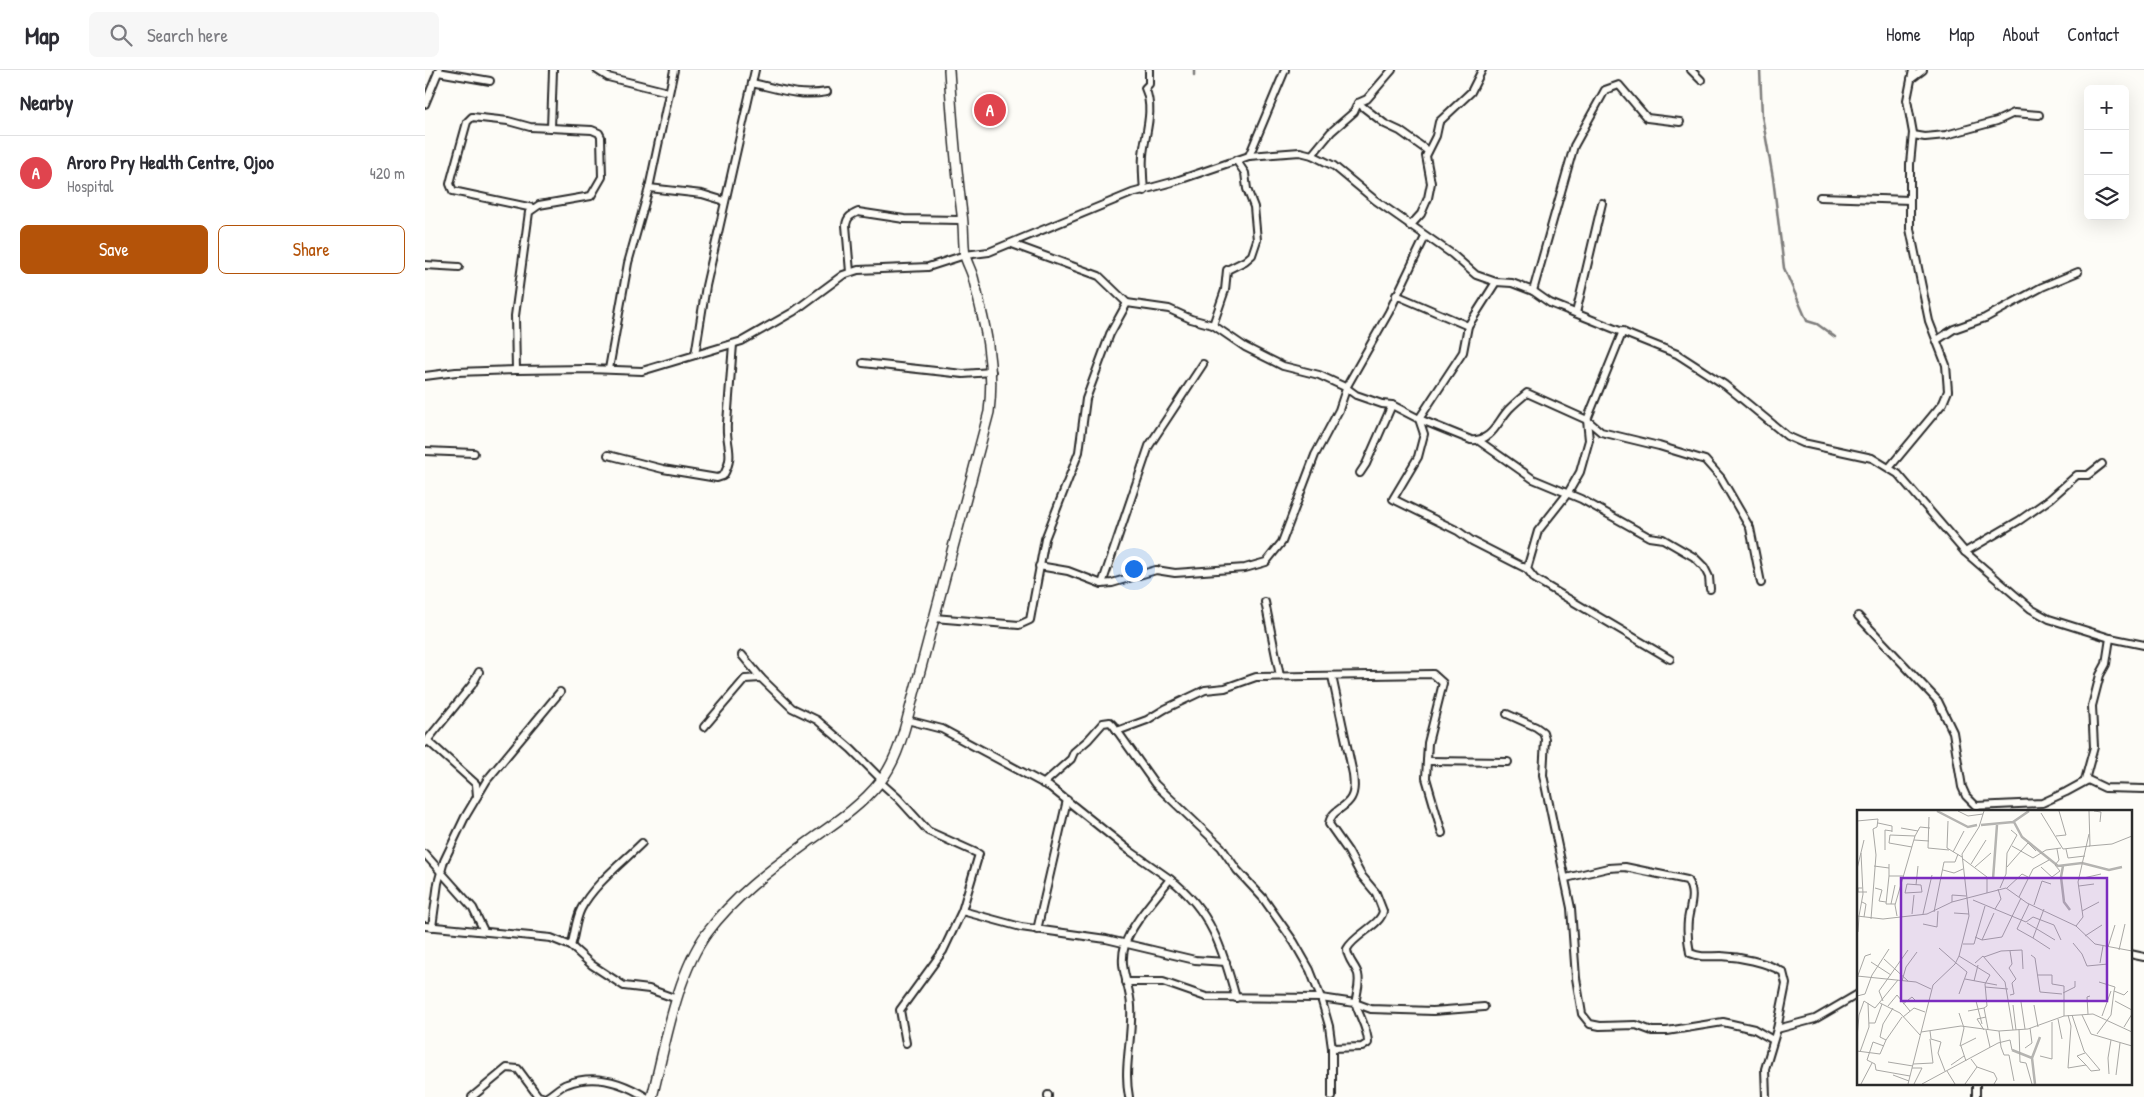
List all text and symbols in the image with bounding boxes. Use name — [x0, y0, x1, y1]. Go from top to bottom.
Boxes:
search box — [89, 12, 439, 57]
text: Map — [25, 19, 59, 51]
icon: search — [107, 21, 135, 49]
text: Search here — [147, 22, 228, 48]
text: Home — [1886, 22, 1921, 47]
text: Map — [1949, 22, 1974, 47]
text: About — [2002, 22, 2039, 47]
text: Contact — [2067, 22, 2119, 47]
map controls — [2084, 85, 2129, 220]
button: + — [2084, 85, 2129, 130]
text: Nearby — [20, 88, 73, 117]
pin: A — [974, 91, 1006, 129]
button: − — [2084, 130, 2129, 175]
text: Aroro Pry Health Centre, Ojoo — [67, 149, 274, 175]
text: A — [32, 162, 40, 184]
text: 420 m — [370, 162, 405, 184]
text: Hospital — [67, 175, 114, 197]
button: layers — [2084, 175, 2129, 220]
button: Save — [20, 225, 208, 274]
button: Share — [218, 225, 405, 274]
your location — [1121, 556, 1147, 582]
inset map — [1857, 810, 2131, 1084]

